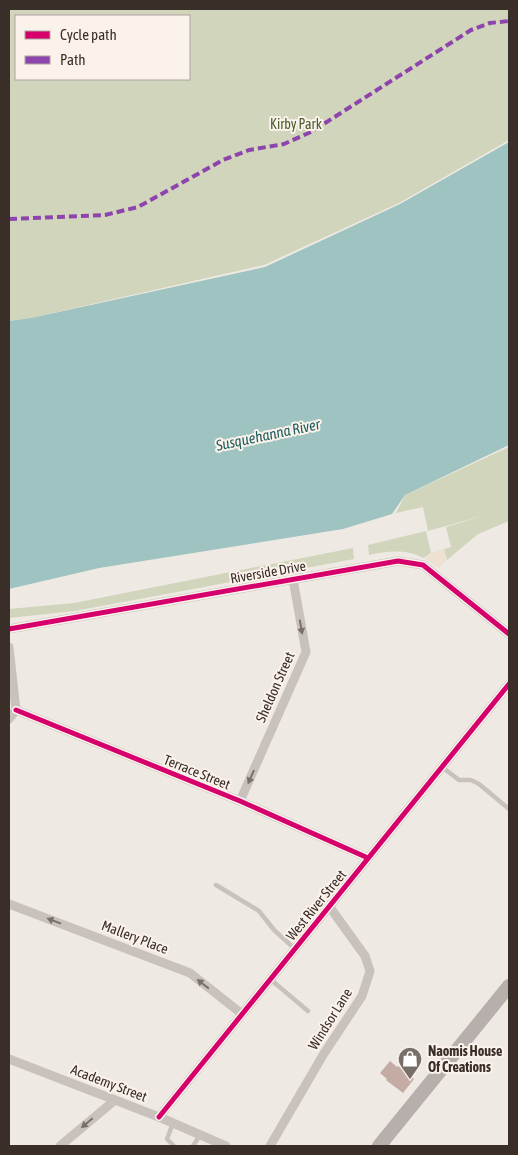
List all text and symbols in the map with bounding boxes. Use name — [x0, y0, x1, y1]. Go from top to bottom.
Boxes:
legend — [15, 15, 190, 80]
text: Cycle path — [60, 26, 117, 43]
text: Path — [60, 51, 86, 68]
park label: Kirby Park — [270, 116, 322, 132]
water label: Susquehanna River — [213, 415, 322, 454]
street label: Riverside Drive — [229, 557, 307, 587]
one-way arrow — [298, 619, 306, 635]
street label: Sheldon Street — [252, 649, 298, 725]
street label: Terrace Street — [161, 751, 233, 793]
one-way arrow — [246, 770, 254, 784]
street label: West River Street — [283, 867, 349, 943]
one-way arrow — [46, 917, 61, 925]
street label: Mallery Place — [99, 917, 171, 957]
one-way arrow — [197, 978, 210, 989]
street label: Windsor Lane — [305, 985, 355, 1053]
place label: Naomis House Of Creations — [428, 1043, 502, 1075]
shop icon: Naomis House Of Creations — [397, 1046, 423, 1080]
street label: Academy Street — [69, 1061, 149, 1105]
one-way arrow — [81, 1118, 94, 1129]

